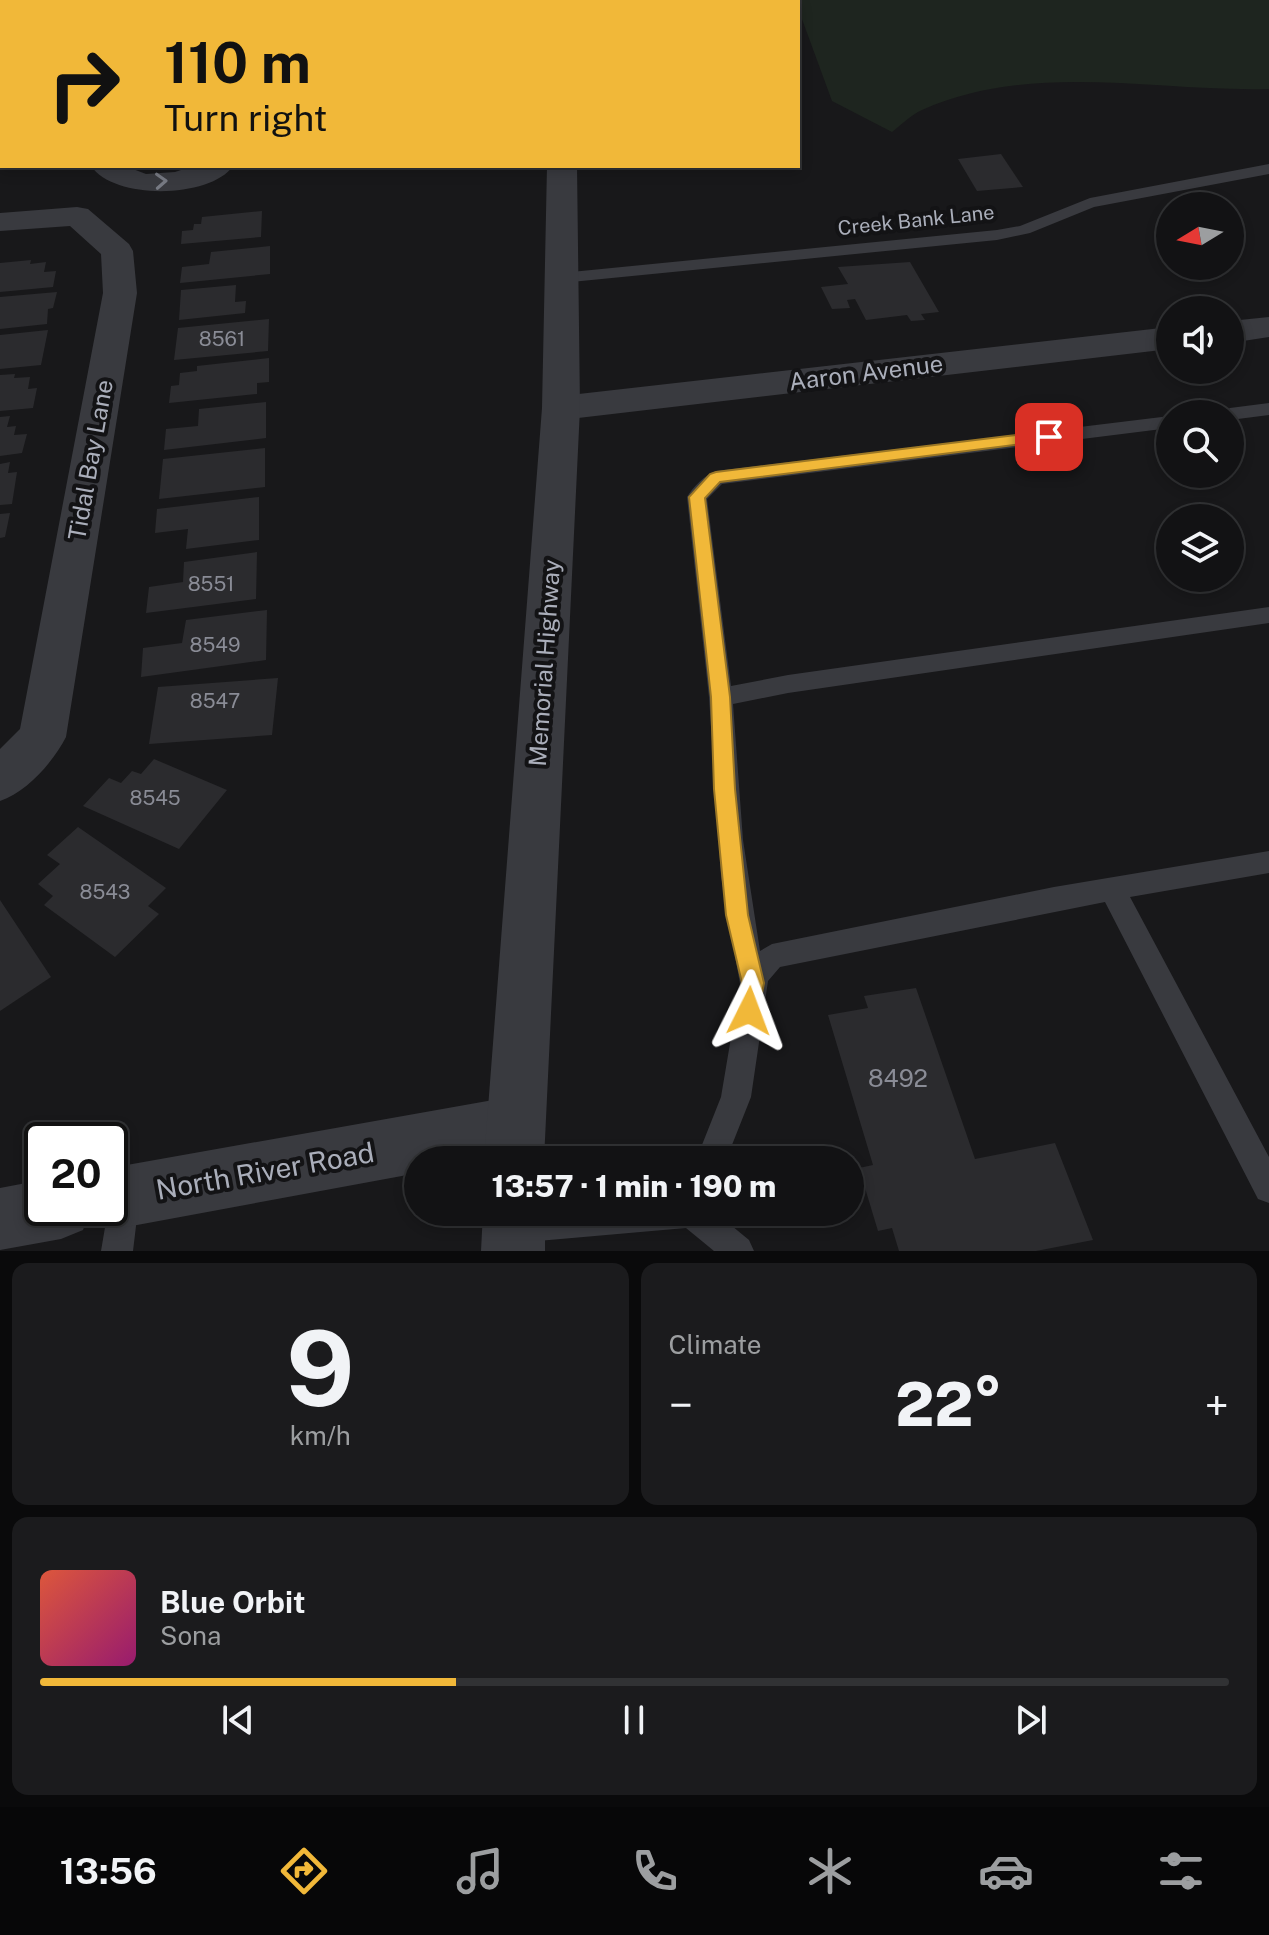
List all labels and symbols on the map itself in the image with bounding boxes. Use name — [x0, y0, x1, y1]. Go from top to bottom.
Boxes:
one-way arrow — [155, 173, 168, 190]
north arrow — [1156, 192, 1244, 280]
street label: Creek Bank Lane — [836, 200, 996, 240]
house number: 8561 — [199, 327, 245, 351]
street label: Aaron Avenue — [787, 349, 945, 395]
street label: Tidal Bay Lane — [62, 377, 118, 542]
pin — [1015, 403, 1083, 471]
street label: Memorial Highway — [523, 558, 565, 767]
house number: 8551 — [188, 572, 234, 596]
house number: 8549 — [190, 633, 240, 657]
house number: 8547 — [190, 689, 240, 713]
house number: 8545 — [130, 786, 180, 810]
house number: 8543 — [80, 880, 130, 904]
position arrow — [707, 969, 791, 1053]
house number: 8492 — [868, 1064, 928, 1092]
speed limit sign: 20 — [24, 1122, 128, 1226]
street label: North River Road — [153, 1135, 376, 1206]

